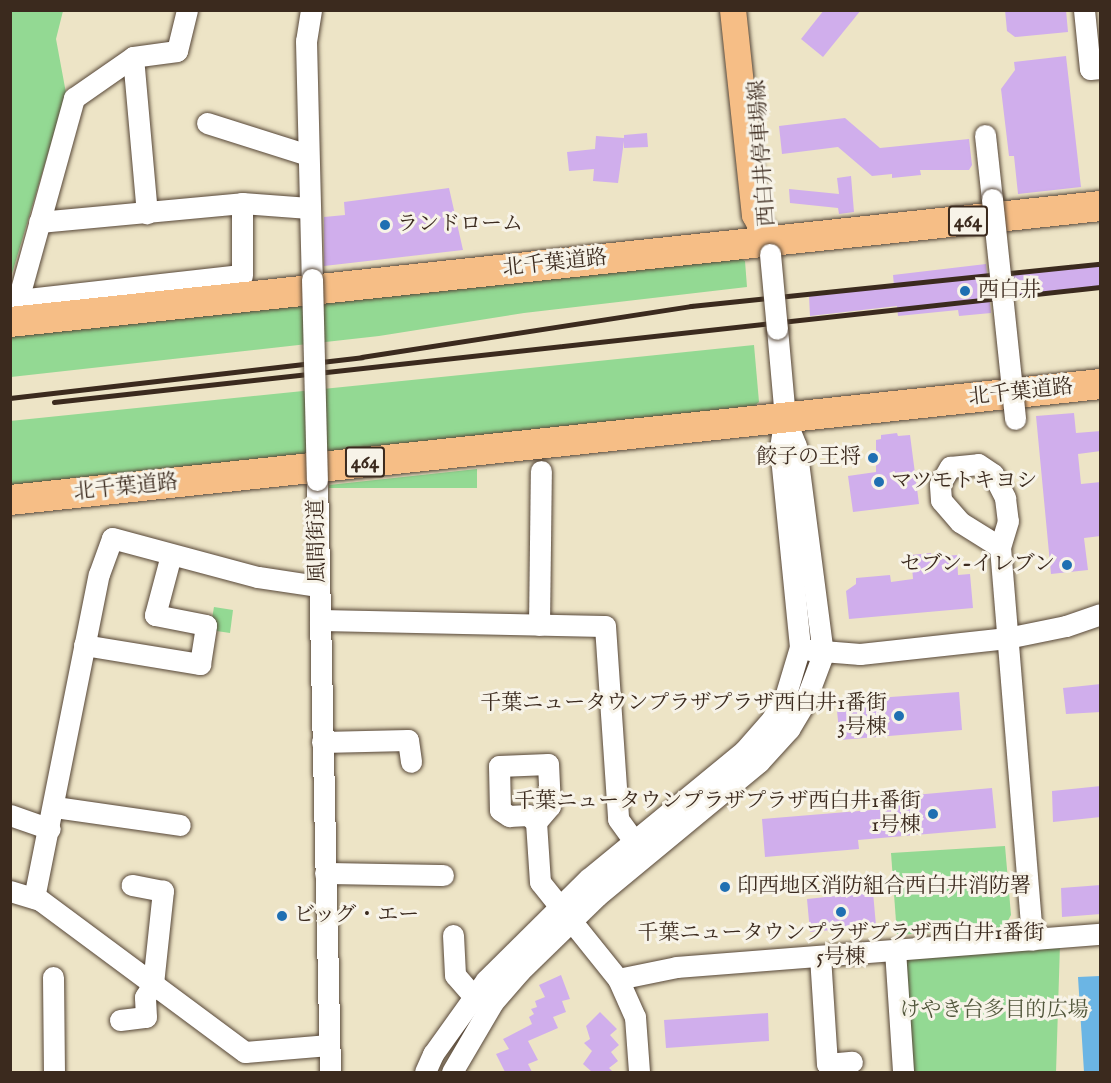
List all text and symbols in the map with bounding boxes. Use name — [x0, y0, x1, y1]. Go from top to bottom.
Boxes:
street label: 西白井停車場線 — [745, 79, 781, 227]
road number: 464 — [947, 204, 989, 238]
place label: ランドローム — [397, 212, 523, 238]
marker: ランドローム — [378, 218, 392, 232]
street label: 北千葉道路 — [501, 246, 609, 282]
place label: 西白井 — [978, 278, 1041, 304]
marker: 西白井 — [956, 282, 974, 300]
street label: 北千葉道路 — [967, 375, 1075, 411]
road number: 464 — [344, 445, 386, 479]
place label: 餃子の王将 — [756, 445, 861, 471]
marker: 餃子の王将 — [866, 451, 880, 465]
place label: マツモトキヨシ — [891, 469, 1038, 495]
street label: 北千葉道路 — [72, 470, 180, 506]
marker: マツモトキヨシ — [872, 475, 886, 489]
street label: 風間街道 — [305, 499, 331, 583]
place label: セブン-イレブン — [898, 552, 1055, 578]
marker: セブン-イレブン — [1060, 558, 1074, 572]
place label: 千葉ニュータウンプラザプラザ西白井1番街 3号棟 — [480, 691, 887, 741]
marker: 千葉ニュータウンプラザプラザ西白井1番街 3号棟 — [892, 709, 906, 723]
place label: 千葉ニュータウンプラザプラザ西白井1番街 1号棟 — [514, 789, 921, 839]
marker: 千葉ニュータウンプラザプラザ西白井1番街 1号棟 — [926, 807, 940, 821]
place label: 印西地区消防組合西白井消防署 — [737, 874, 1031, 900]
marker: 印西地区消防組合西白井消防署 — [718, 880, 732, 894]
place label: ビッグ・エー — [294, 903, 420, 929]
marker: 千葉ニュータウンプラザプラザ西白井1番街 5号棟 — [834, 905, 848, 919]
marker: ビッグ・エー — [275, 909, 289, 923]
place label: 千葉ニュータウンプラザプラザ西白井1番街 5号棟 — [638, 921, 1044, 971]
park label: けやき台多目的広場 — [900, 998, 1088, 1024]

